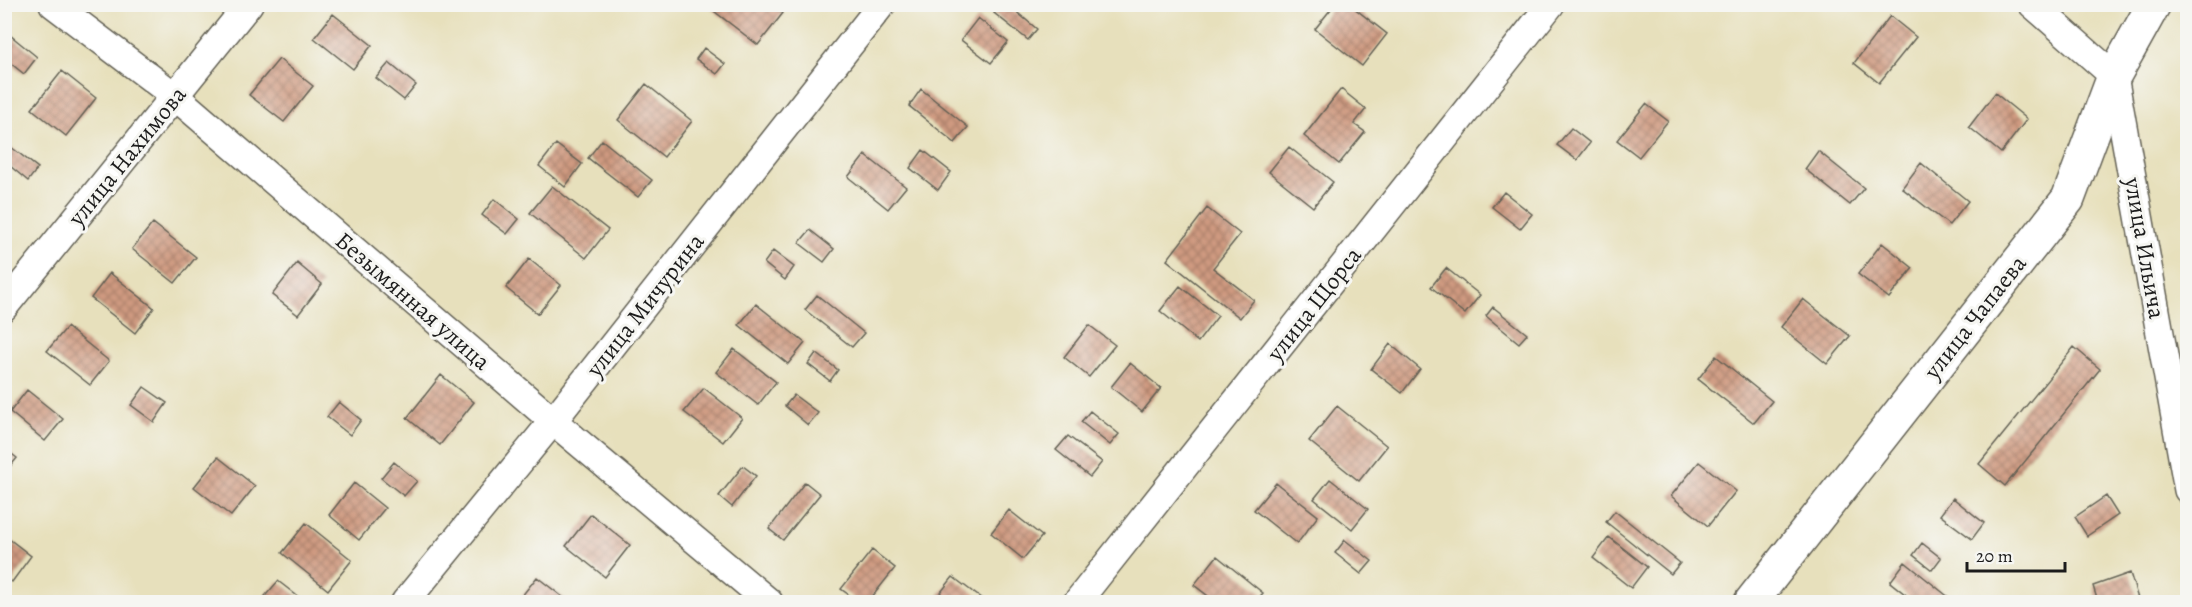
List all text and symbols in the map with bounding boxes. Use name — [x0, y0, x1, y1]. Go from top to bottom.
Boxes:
street label: улица Нахимова — [60, 79, 193, 233]
street label: улица Ильича — [2117, 174, 2173, 321]
street label: Безымянная улица — [329, 225, 497, 377]
street label: улица Мичурина — [578, 226, 711, 384]
street label: улица Щорса — [1259, 240, 1369, 369]
street label: улица Чапаева — [1916, 248, 2033, 386]
scale bar — [1967, 535, 2064, 573]
text: 20 m — [1976, 544, 2013, 568]

